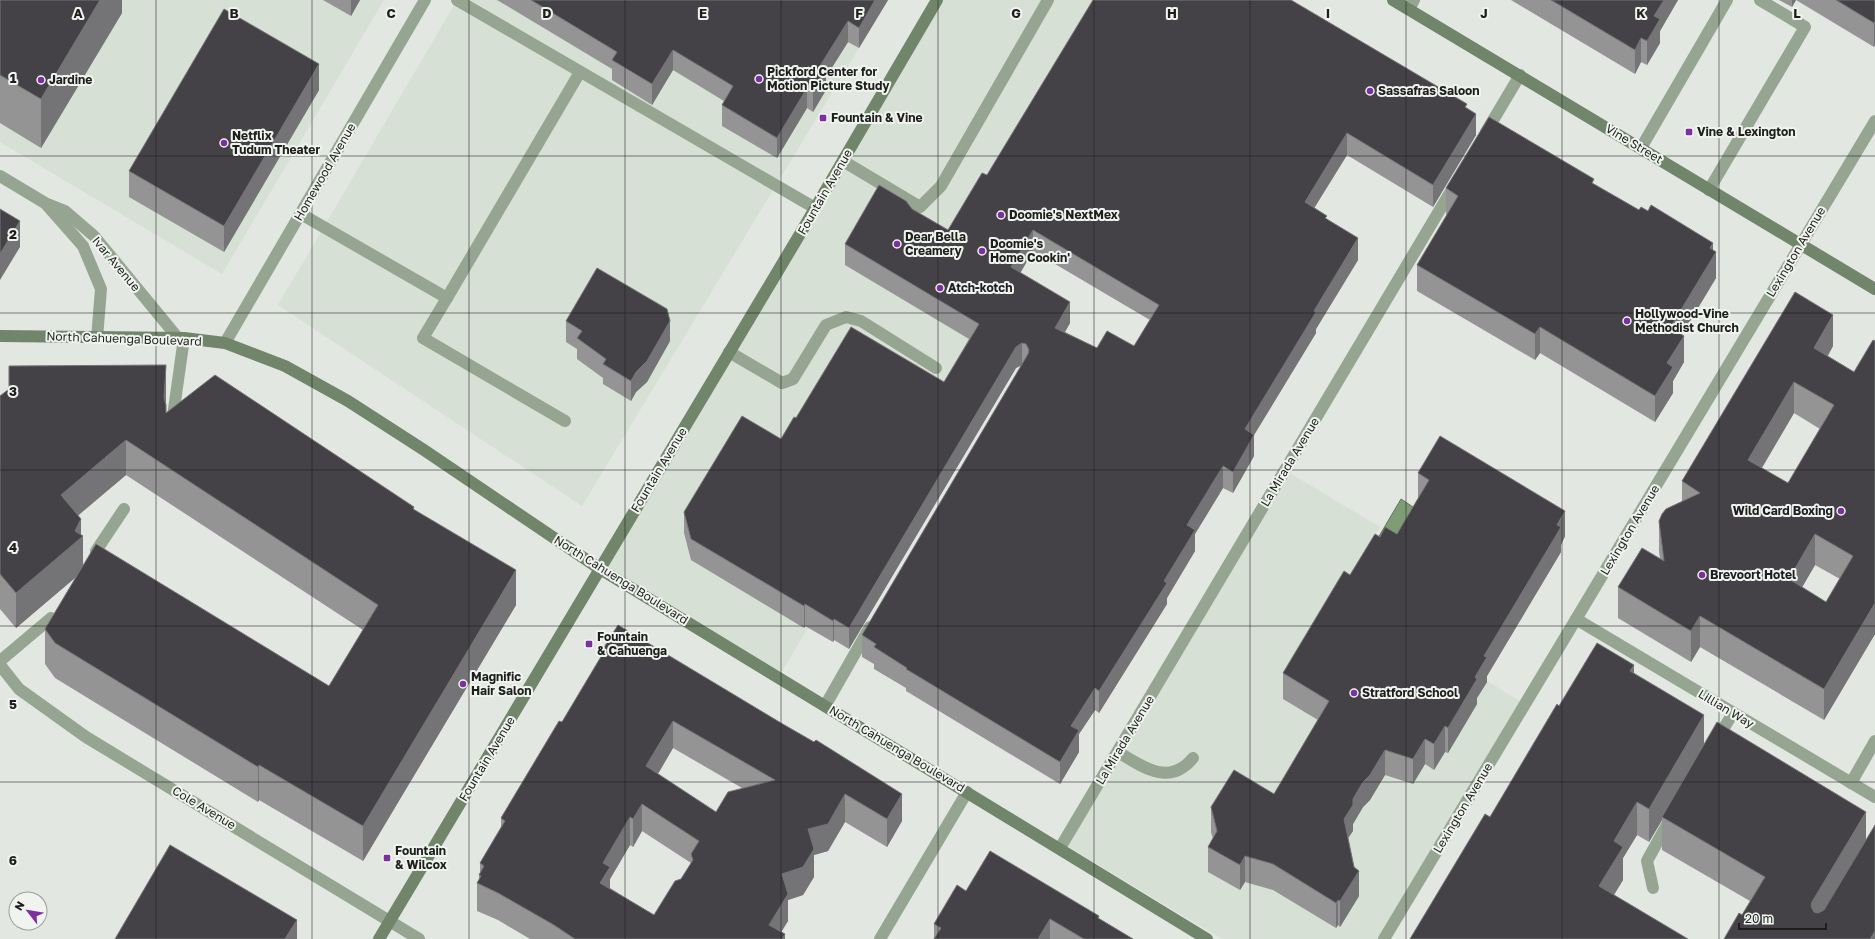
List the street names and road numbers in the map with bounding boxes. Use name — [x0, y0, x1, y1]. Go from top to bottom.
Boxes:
street label: Homewood Avenue — [290, 120, 359, 223]
street label: Vine Street — [1603, 121, 1666, 167]
street label: Fountain Avenue — [794, 146, 855, 237]
street label: Lexington Avenue — [1763, 204, 1828, 300]
street label: Ivar Avenue — [89, 233, 144, 294]
street label: North Cahuenga Boulevard — [46, 328, 202, 349]
street label: La Mirada Avenue — [1257, 415, 1322, 509]
street label: Fountain Avenue — [627, 425, 690, 515]
street label: Lexington Avenue — [1597, 482, 1662, 578]
street label: North Cahuenga Boulevard — [551, 532, 691, 627]
street label: Lillian Way — [1696, 686, 1757, 731]
street label: La Mirada Avenue — [1092, 693, 1157, 787]
street label: North Cahuenga Boulevard — [827, 702, 968, 795]
street label: Fountain Avenue — [455, 714, 518, 804]
street label: Lexington Avenue — [1430, 760, 1495, 856]
street label: Cole Avenue — [170, 783, 239, 832]

